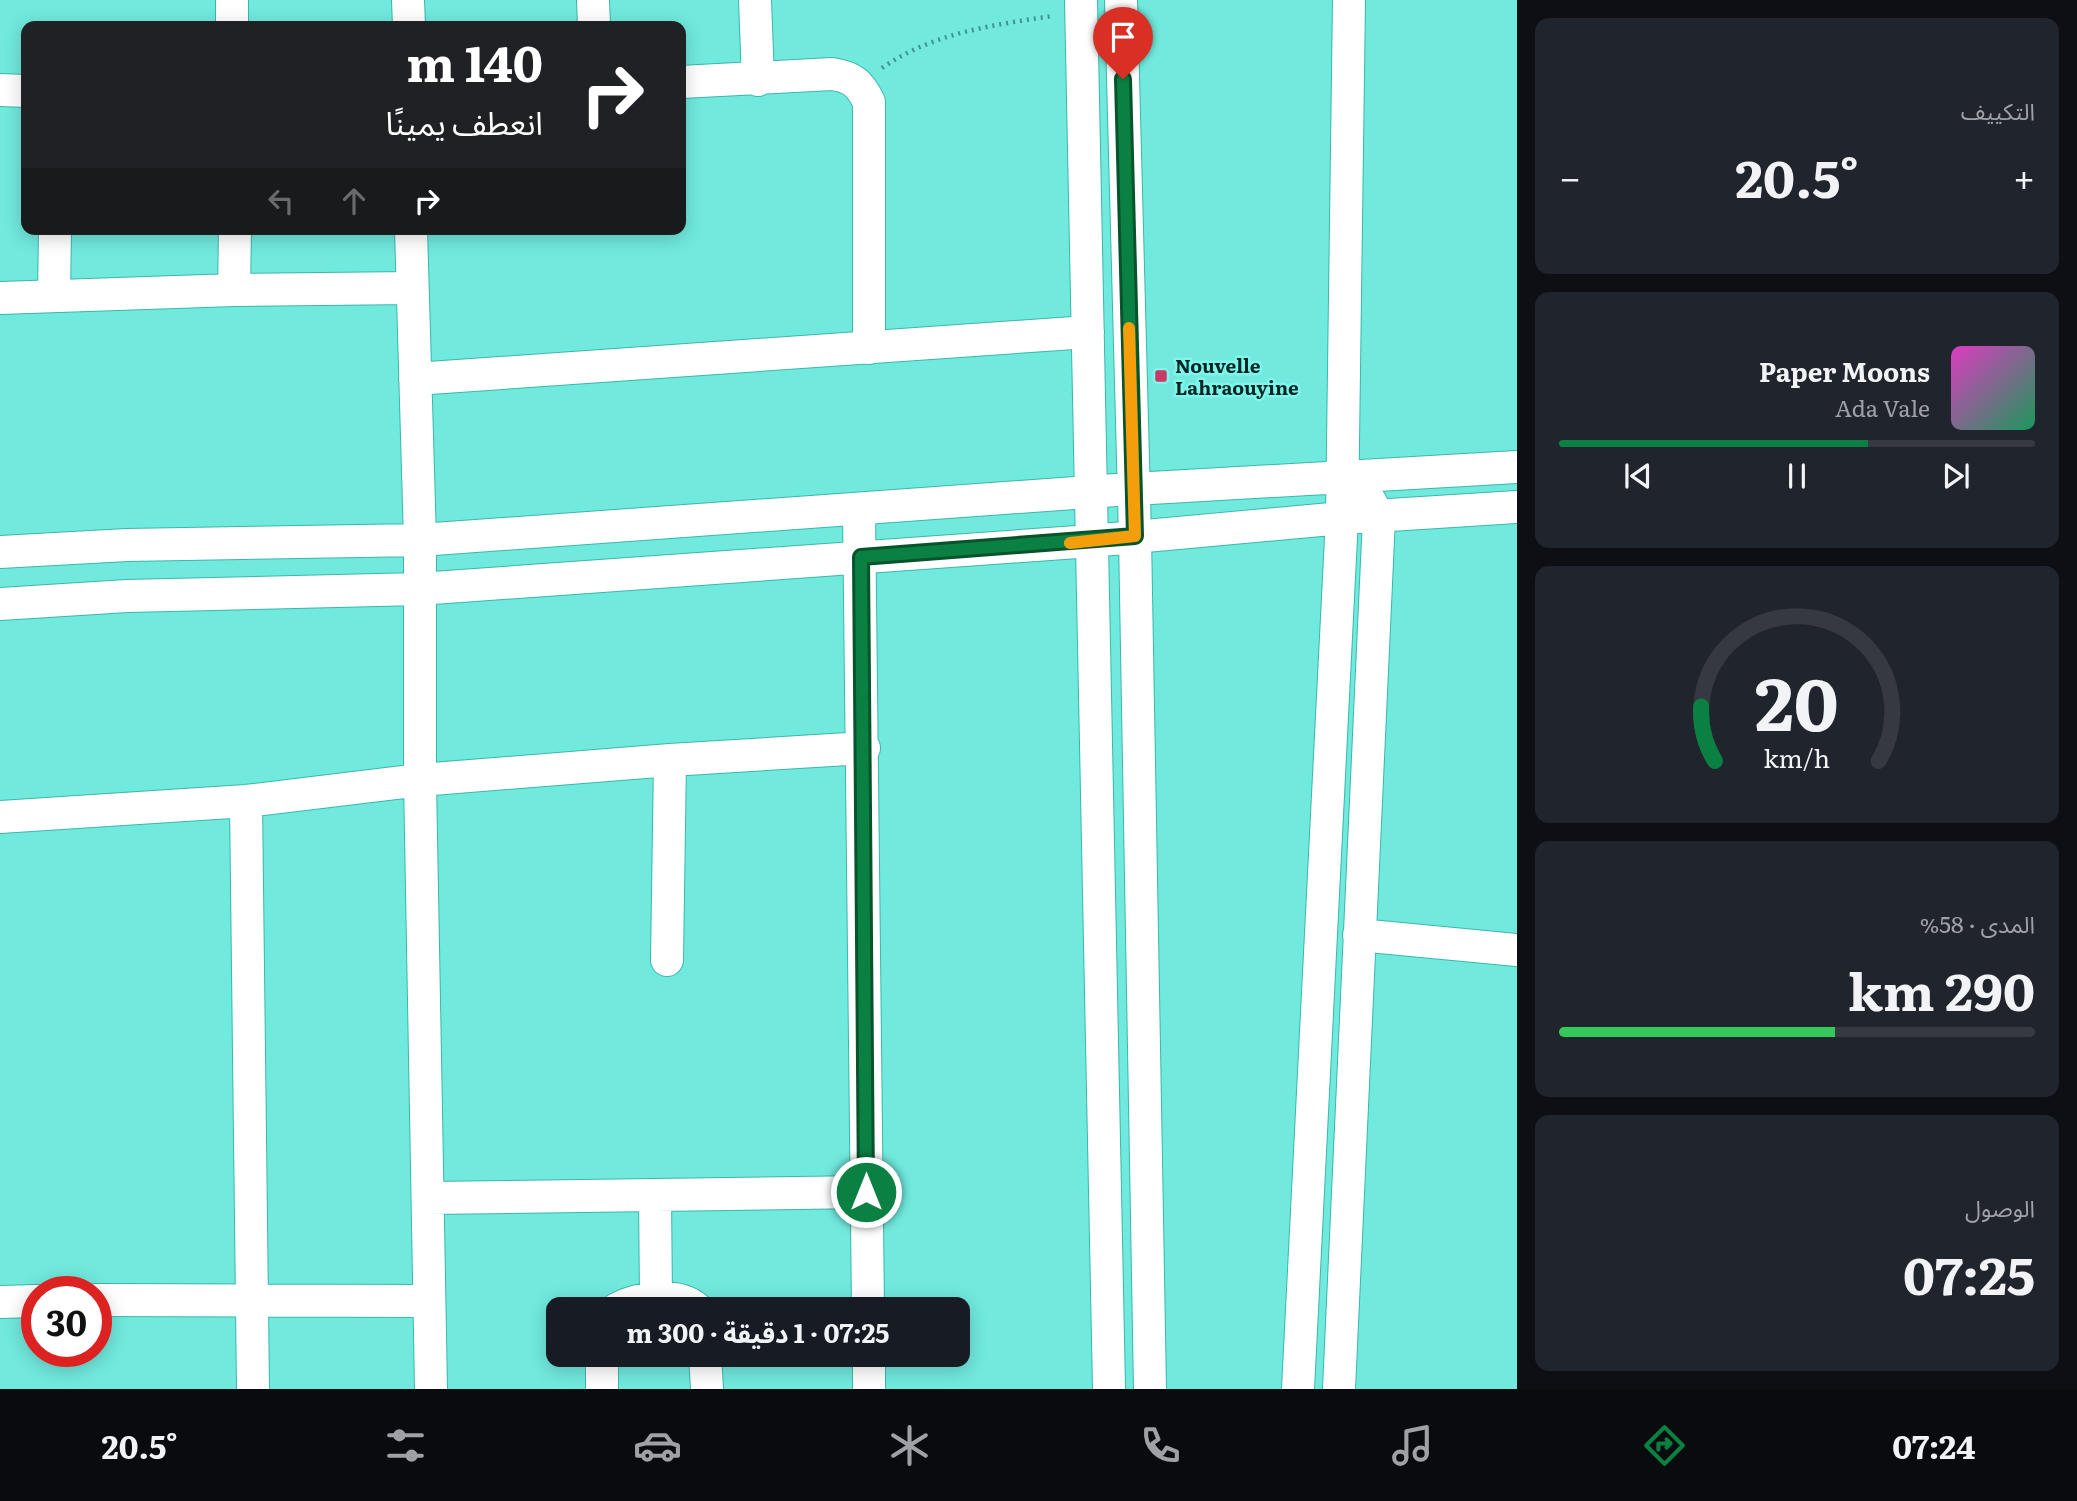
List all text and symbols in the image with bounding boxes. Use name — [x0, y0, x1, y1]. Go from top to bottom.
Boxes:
pin — [1093, 7, 1153, 79]
icon: arrive — [1104, 18, 1142, 56]
text: 140 m — [406, 24, 543, 97]
icon: right — [567, 49, 658, 140]
text: التكييف — [1961, 93, 2035, 127]
text: انعطف يمينًا — [386, 97, 543, 145]
text: 20.5° — [1735, 137, 1859, 214]
text: − — [1559, 147, 1581, 204]
text: + — [2013, 147, 2035, 204]
icon: left — [262, 182, 300, 220]
icon: ahead — [335, 182, 373, 220]
icon: right — [408, 182, 446, 220]
place label: Nouvelle Lahraouyine — [1175, 351, 1299, 401]
text: Paper Moons — [1759, 351, 1930, 390]
marker: Nouvelle Lahraouyine — [1153, 368, 1169, 384]
text: Ada Vale — [1835, 390, 1930, 424]
icon: previous — [1619, 457, 1657, 495]
icon: pause — [1778, 457, 1816, 495]
icon: next — [1937, 457, 1975, 495]
text: 20 — [1755, 645, 1839, 753]
text: km/h — [1764, 738, 1830, 775]
text: المدى · 58% — [1920, 906, 2035, 940]
text: 290 km — [1848, 950, 2035, 1027]
position arrow — [829, 1155, 903, 1229]
text: الوصول — [1965, 1190, 2035, 1224]
text: 07:25 — [1903, 1234, 2035, 1311]
speed limit sign: 30 — [21, 1276, 112, 1367]
text: 07:25 · 1 دقيقة · 300 m — [627, 1312, 890, 1351]
text: 20.5° — [102, 1421, 178, 1469]
icon: filters — [381, 1421, 430, 1470]
icon: car — [633, 1421, 682, 1470]
icon: climate — [885, 1421, 934, 1470]
icon: phone — [1136, 1421, 1185, 1470]
icon: music — [1388, 1421, 1437, 1470]
icon: directions — [1640, 1421, 1689, 1470]
text: 07:24 — [1892, 1421, 1976, 1469]

